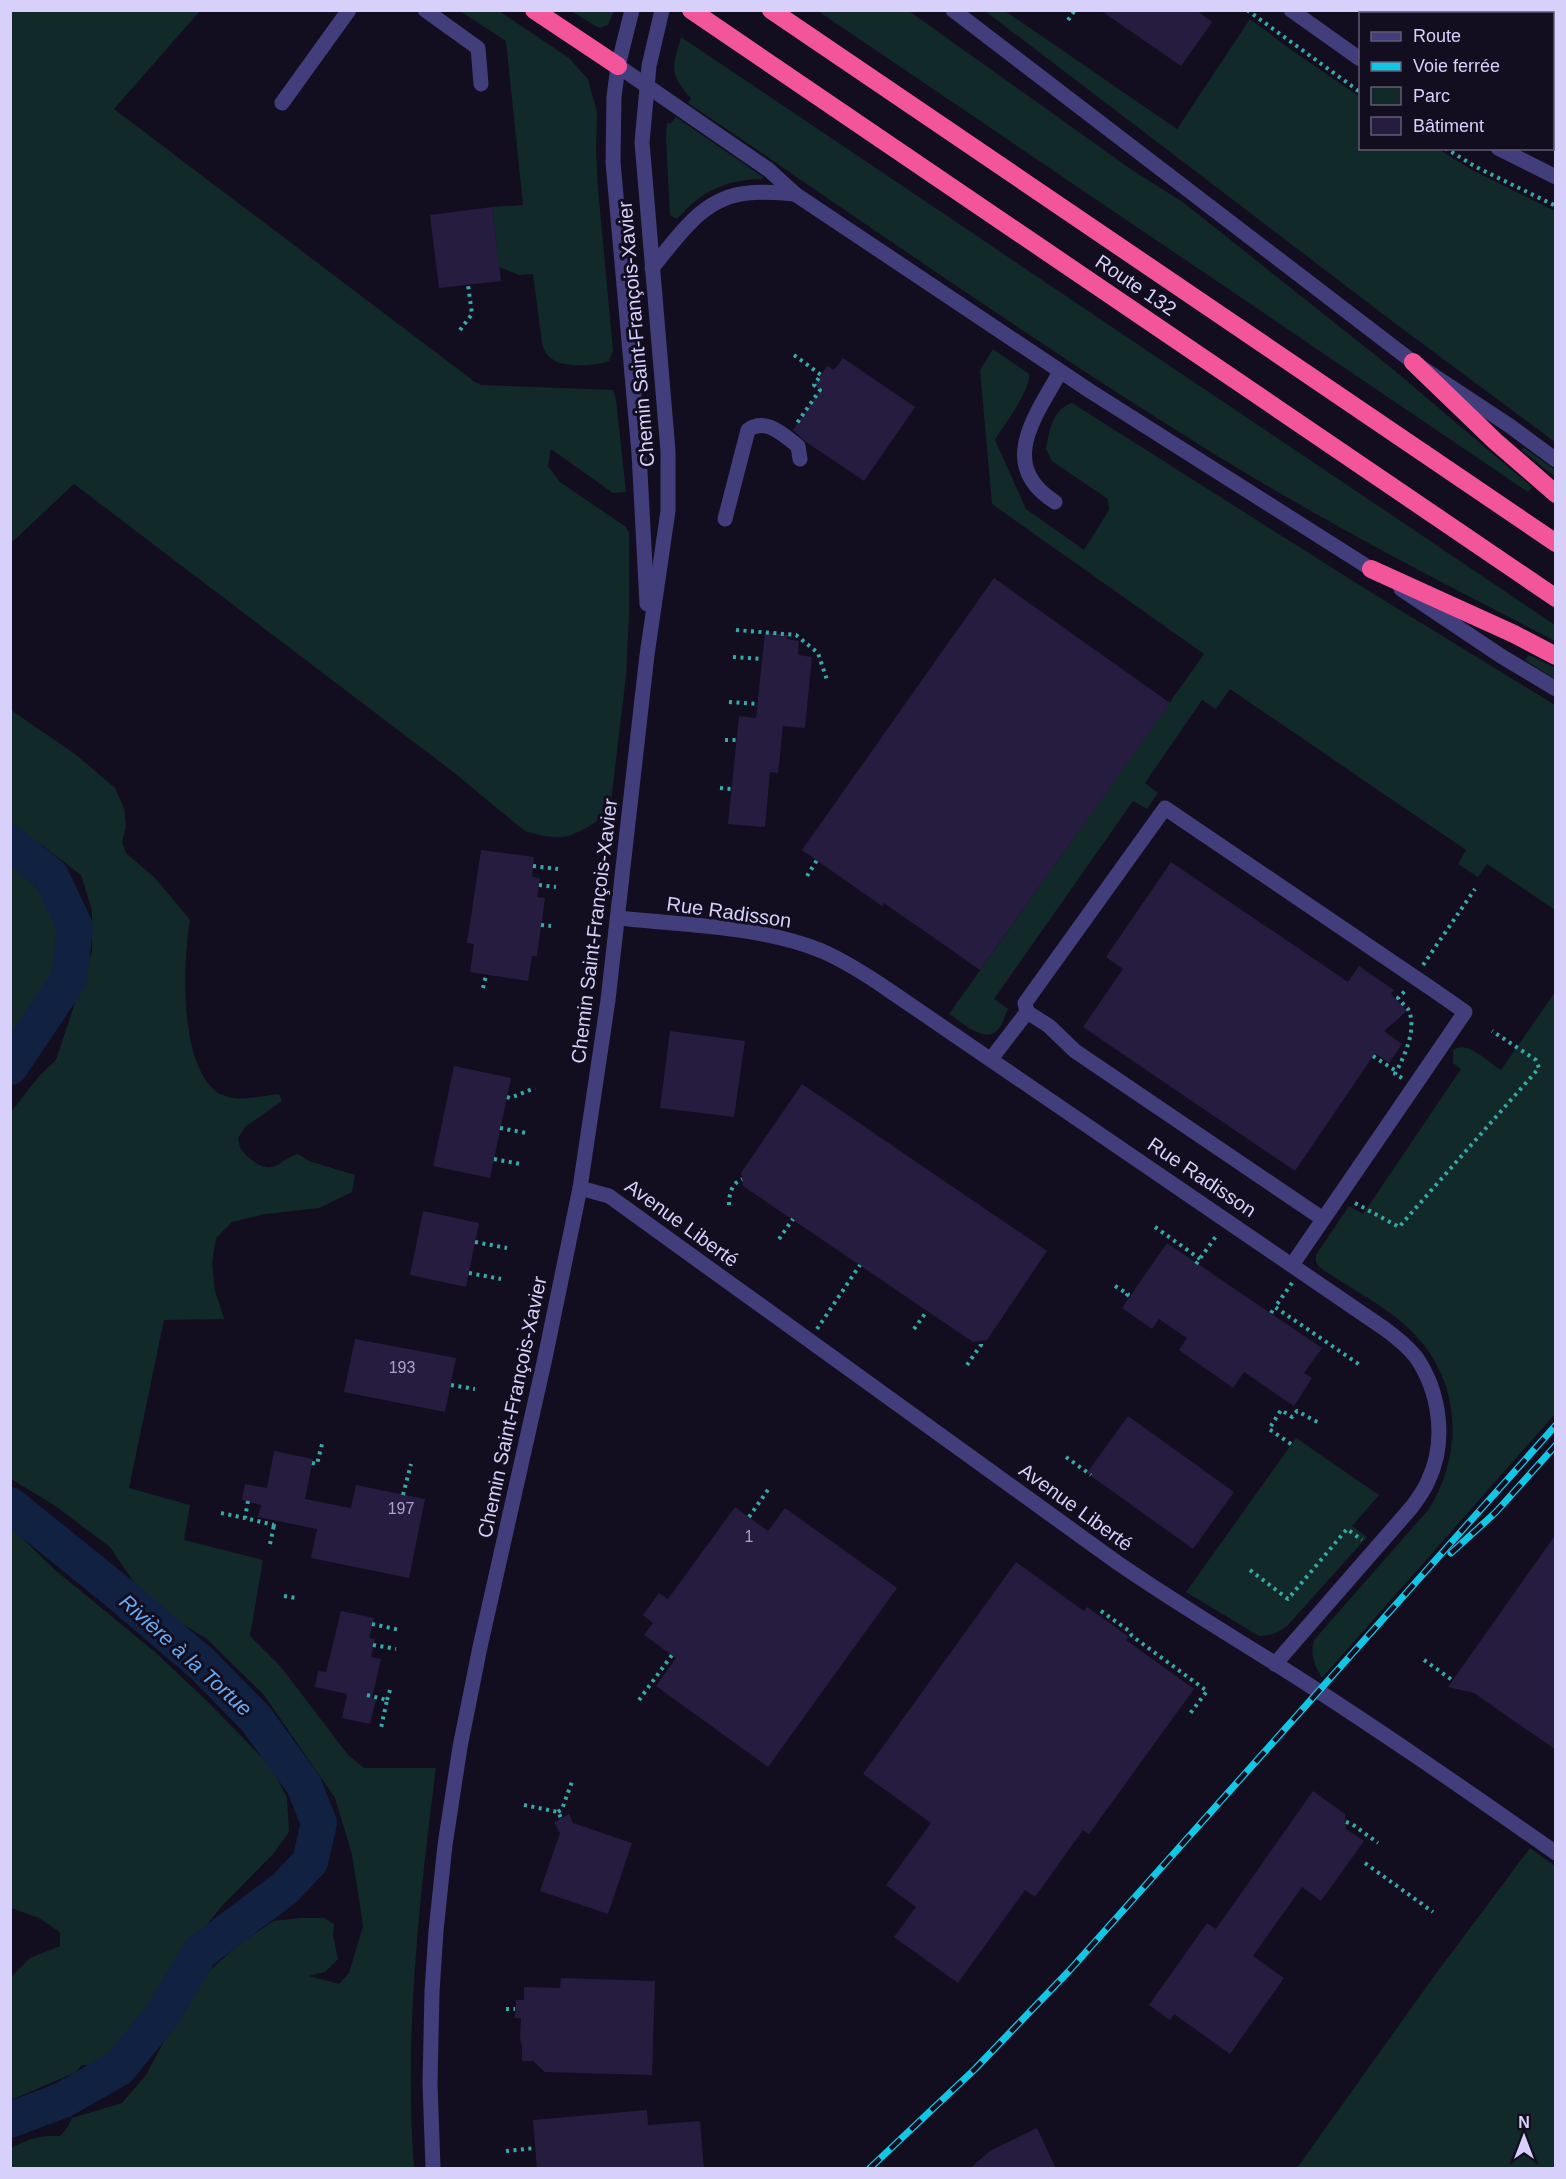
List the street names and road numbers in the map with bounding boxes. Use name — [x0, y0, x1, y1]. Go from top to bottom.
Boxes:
street label: Chemin Saint-François-Xavier — [613, 200, 659, 468]
street label: Route 132 — [1092, 250, 1180, 320]
street label: Chemin Saint-François-Xavier — [567, 797, 621, 1065]
street label: Rue Radisson — [665, 892, 793, 932]
street label: Rue Radisson — [1144, 1133, 1260, 1221]
street label: Avenue Liberté — [621, 1175, 743, 1271]
street label: Chemin Saint-François-Xavier — [474, 1274, 551, 1540]
street label: Avenue Liberté — [1015, 1459, 1137, 1555]

